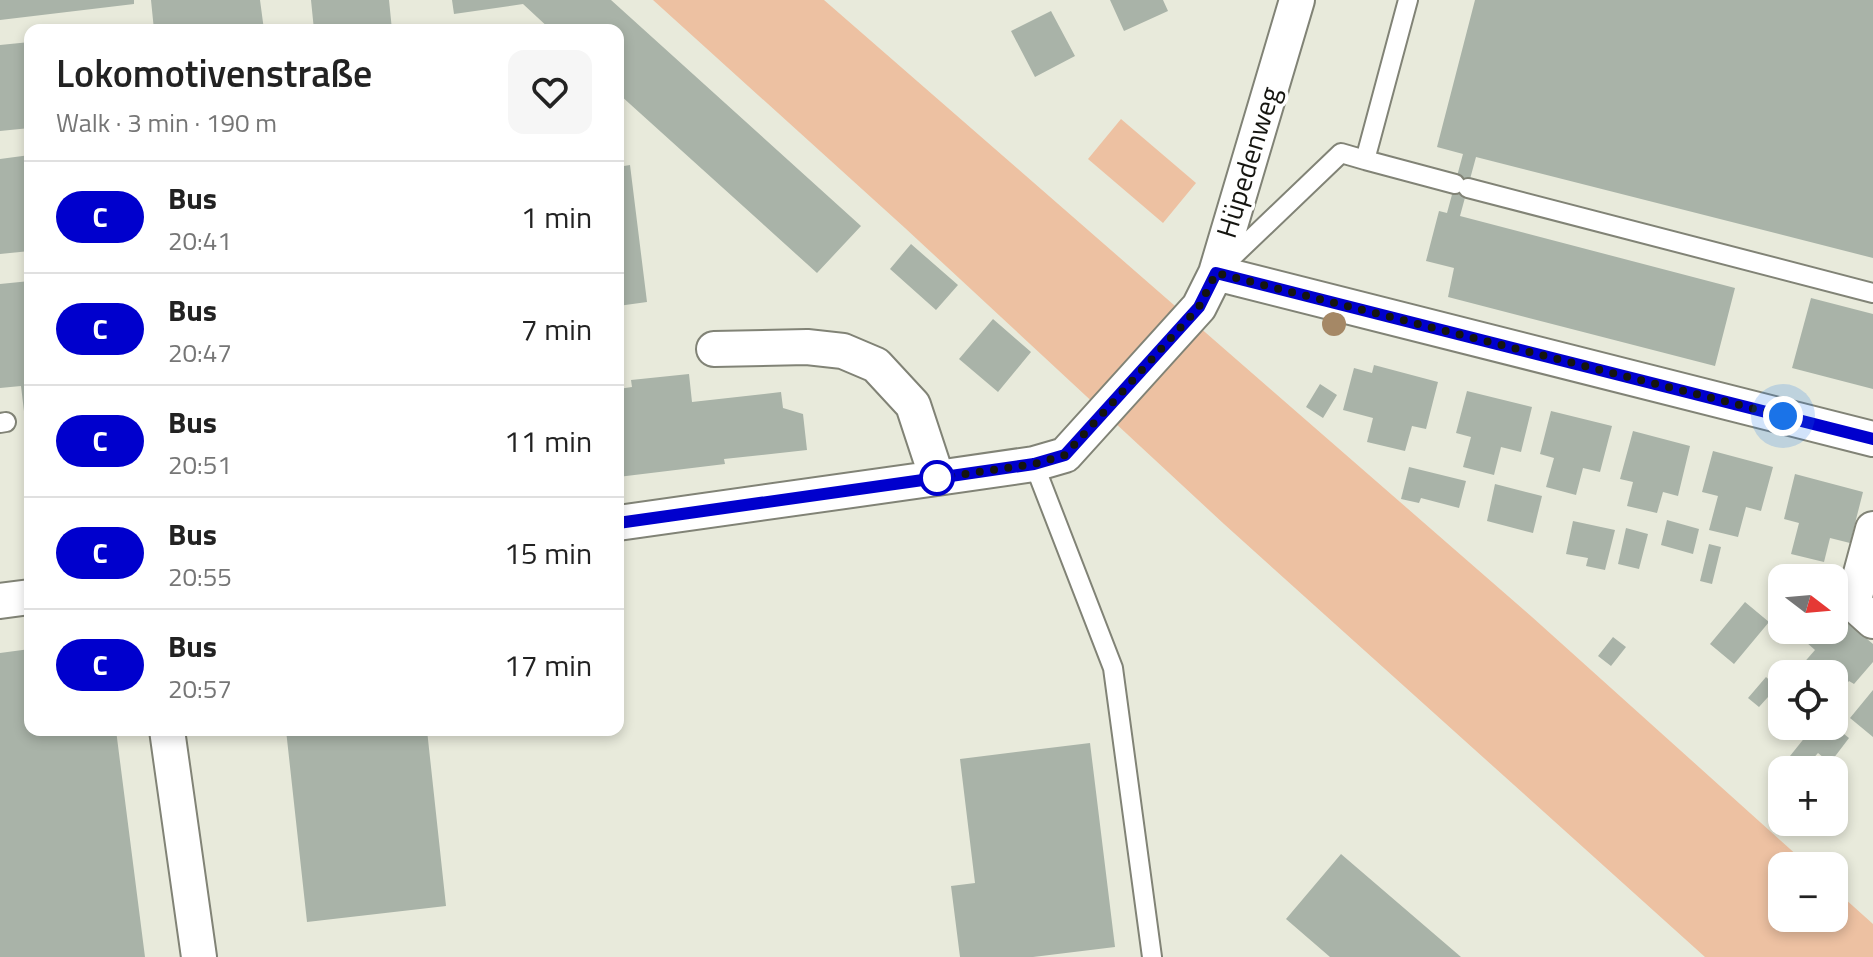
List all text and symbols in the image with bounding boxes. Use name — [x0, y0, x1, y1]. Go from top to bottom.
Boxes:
text: Lokomotivenstraße — [56, 44, 372, 102]
button: heart — [508, 50, 592, 134]
street label: Hüpedenweg — [1204, 81, 1291, 243]
text: Walk · 3 min · 190 m — [56, 103, 277, 142]
text: Bus — [168, 175, 217, 221]
text: 1 min — [521, 194, 592, 240]
text: C — [92, 195, 108, 238]
text: 20:41 — [168, 221, 232, 260]
text: Bus — [168, 287, 217, 333]
text: 7 min — [521, 306, 592, 352]
text: C — [92, 307, 108, 350]
text: 20:47 — [168, 333, 232, 372]
your location — [1763, 396, 1803, 436]
text: Bus — [168, 399, 217, 445]
text: 11 min — [504, 418, 592, 464]
text: C — [92, 419, 108, 462]
text: 20:51 — [168, 445, 232, 484]
unlabelled marker — [920, 461, 954, 495]
text: Bus — [168, 511, 217, 557]
text: 15 min — [504, 530, 592, 576]
text: C — [92, 531, 108, 574]
text: 20:55 — [168, 557, 232, 596]
north arrow — [1768, 564, 1848, 644]
map controls — [1768, 564, 1848, 932]
text: Bus — [168, 623, 217, 669]
text: 17 min — [504, 642, 592, 688]
text: C — [92, 643, 108, 686]
button: locate — [1768, 660, 1848, 740]
text: 20:57 — [168, 669, 232, 708]
button: + — [1768, 756, 1848, 836]
button: − — [1768, 852, 1848, 932]

